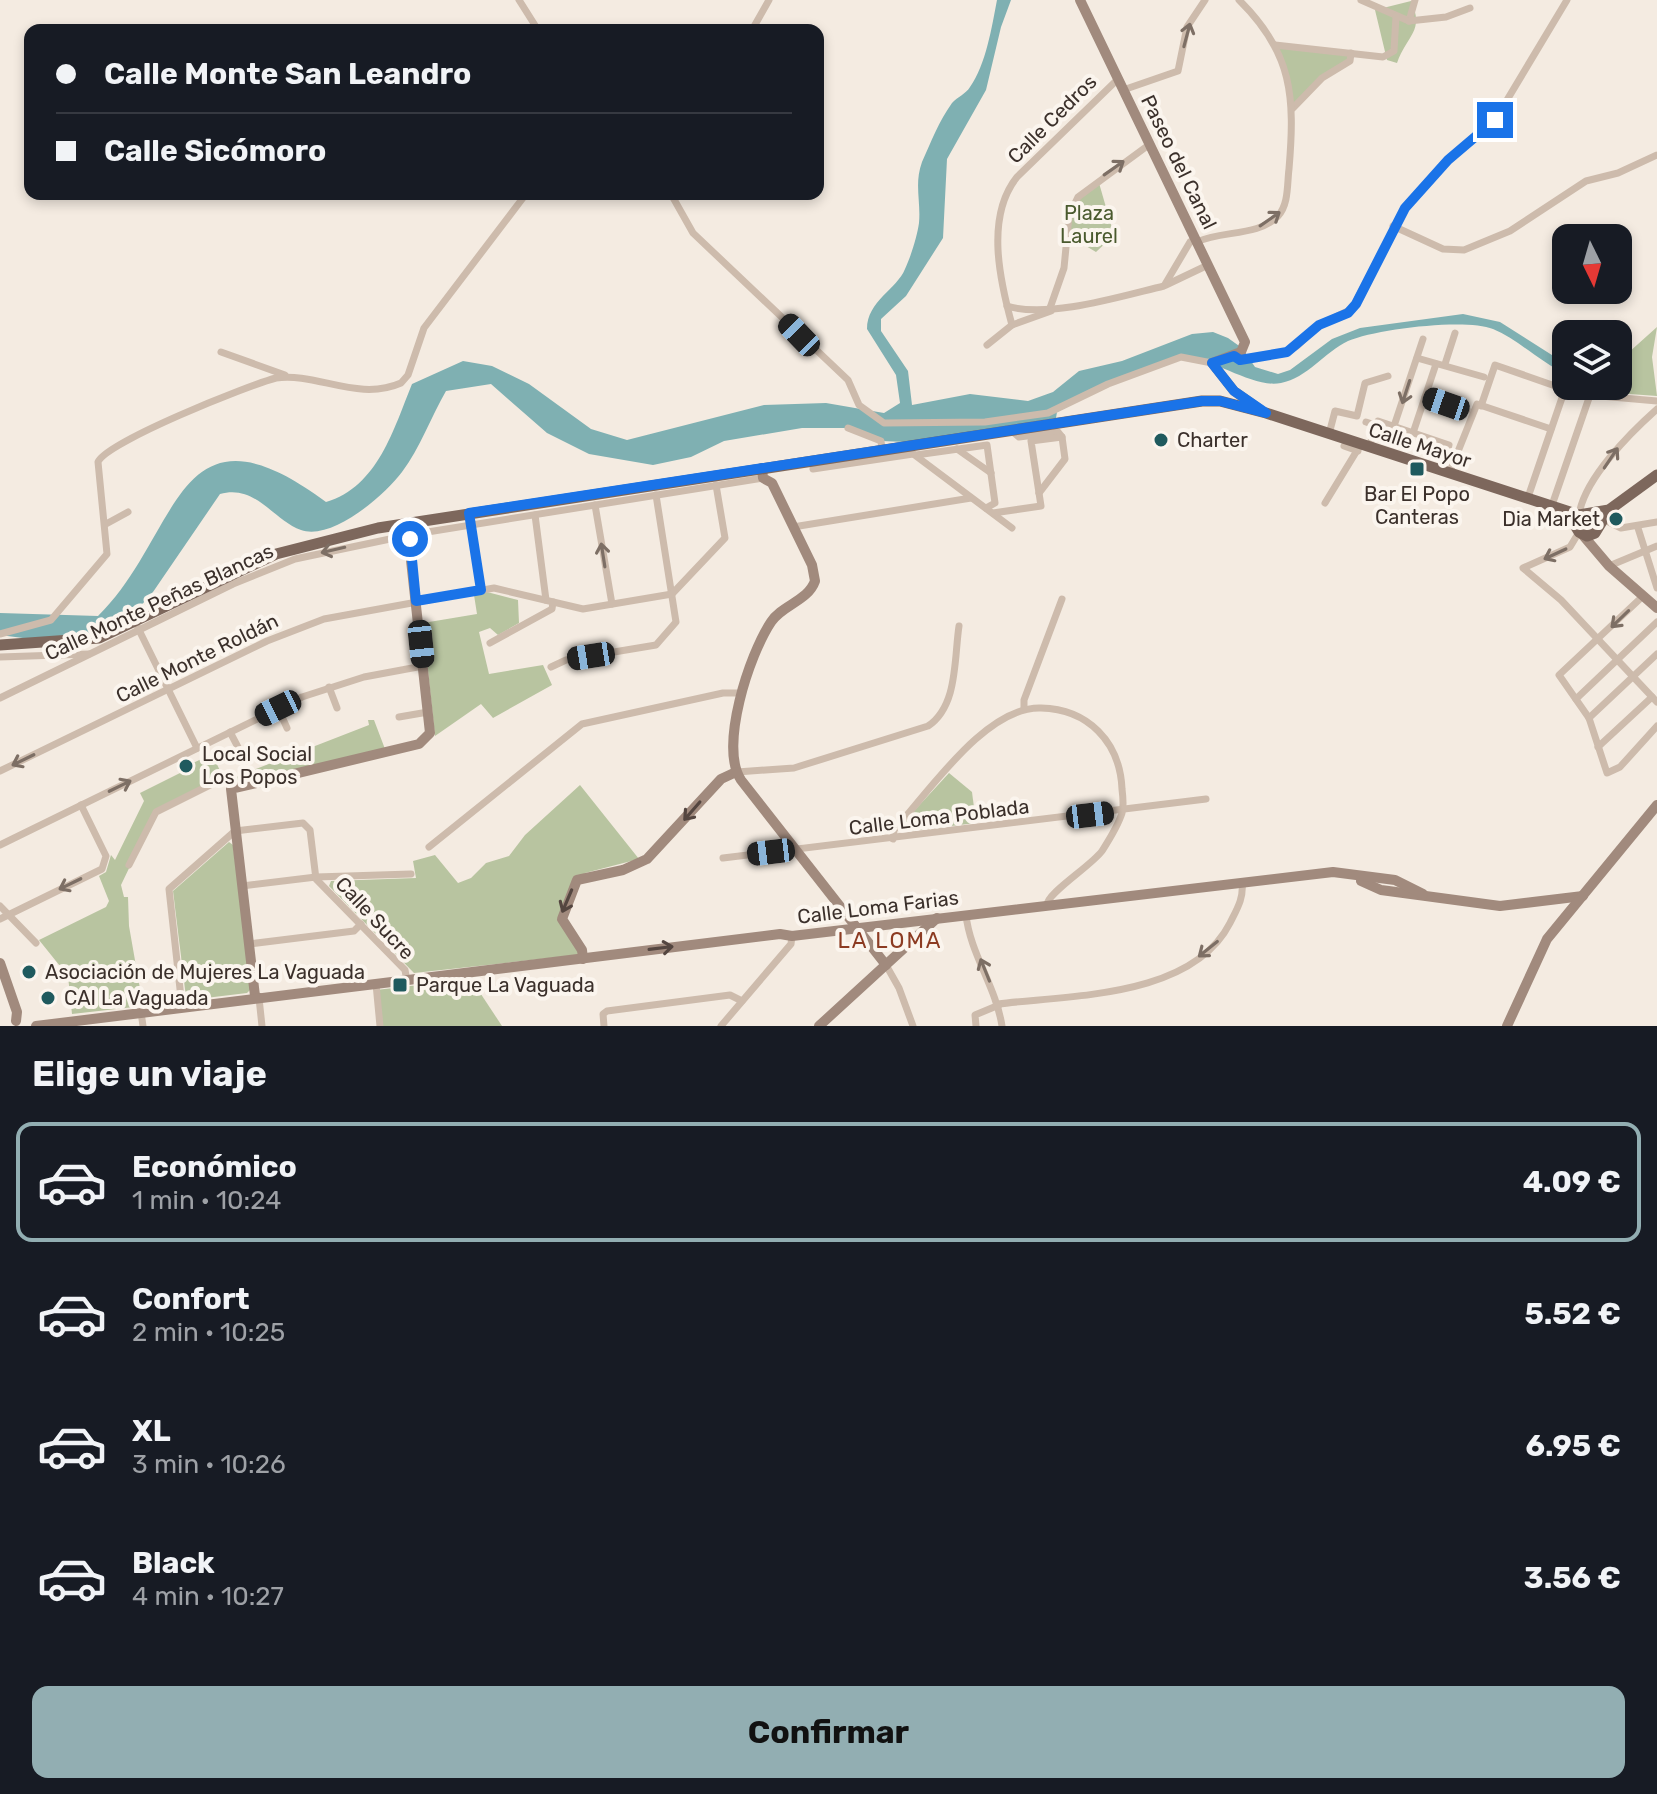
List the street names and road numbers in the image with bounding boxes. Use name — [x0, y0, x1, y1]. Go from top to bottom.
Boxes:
street label: Calle Cedros — [1003, 70, 1101, 168]
street label: Paseo del Canal — [1136, 91, 1222, 233]
street label: Calle Mayor — [1366, 417, 1475, 473]
street label: Calle Monte Peñas Blancas — [41, 538, 277, 666]
street label: Calle Monte Roldán — [112, 608, 282, 708]
street label: Calle Loma Poblada — [848, 794, 1030, 840]
street label: Calle Sucre — [331, 872, 419, 964]
street label: Calle Loma Farias — [796, 885, 960, 929]

